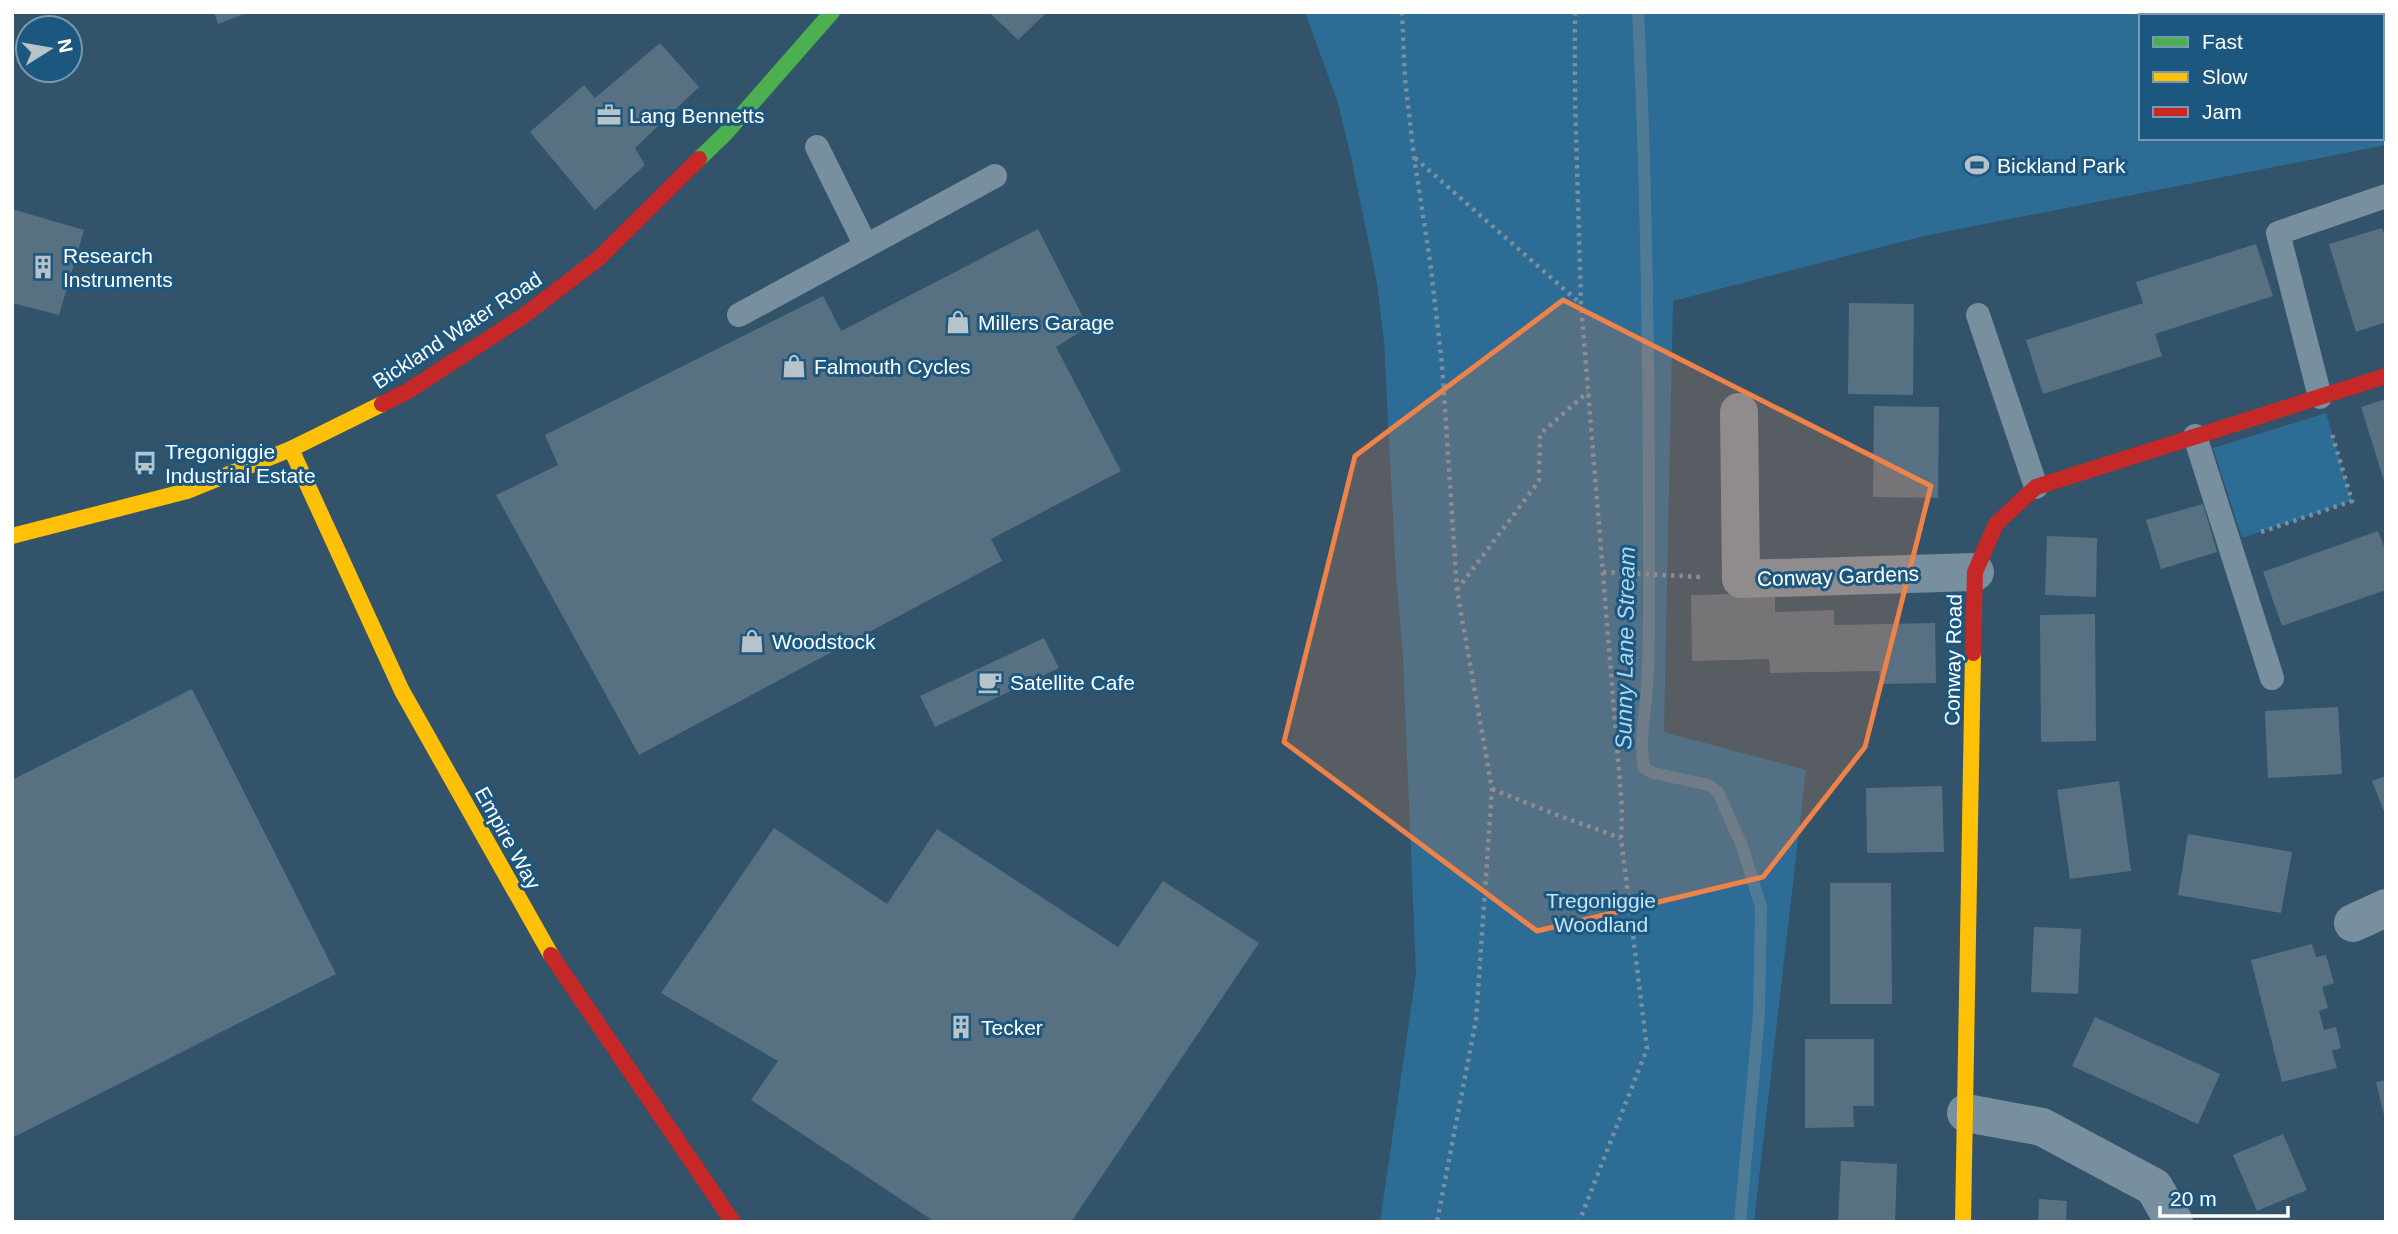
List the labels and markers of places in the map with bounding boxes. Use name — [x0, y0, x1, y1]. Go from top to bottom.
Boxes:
office icon: Lang Bennetts — [595, 101, 623, 129]
place label: Lang Bennetts — [629, 104, 764, 127]
sports icon: Bickland Park — [1963, 151, 1991, 179]
place label: Bickland Park — [1997, 154, 2126, 177]
place label: Research Instruments — [63, 244, 173, 291]
building icon: Research Instruments — [29, 253, 57, 281]
shop icon: Millers Garage — [944, 308, 972, 336]
place label: Millers Garage — [978, 311, 1115, 334]
shop icon: Falmouth Cycles — [780, 352, 808, 380]
place label: Falmouth Cycles — [814, 355, 970, 378]
place label: Tregoniggie Industrial Estate — [165, 440, 316, 487]
bus stop icon: Tregoniggie Industrial Estate — [131, 449, 159, 477]
shop icon: Woodstock — [738, 627, 766, 655]
place label: Woodstock — [772, 630, 876, 653]
cafe icon: Satellite Cafe — [976, 668, 1004, 696]
place label: Satellite Cafe — [1010, 671, 1135, 694]
building icon: Tecker — [947, 1013, 975, 1041]
place label: Tecker — [981, 1016, 1043, 1039]

